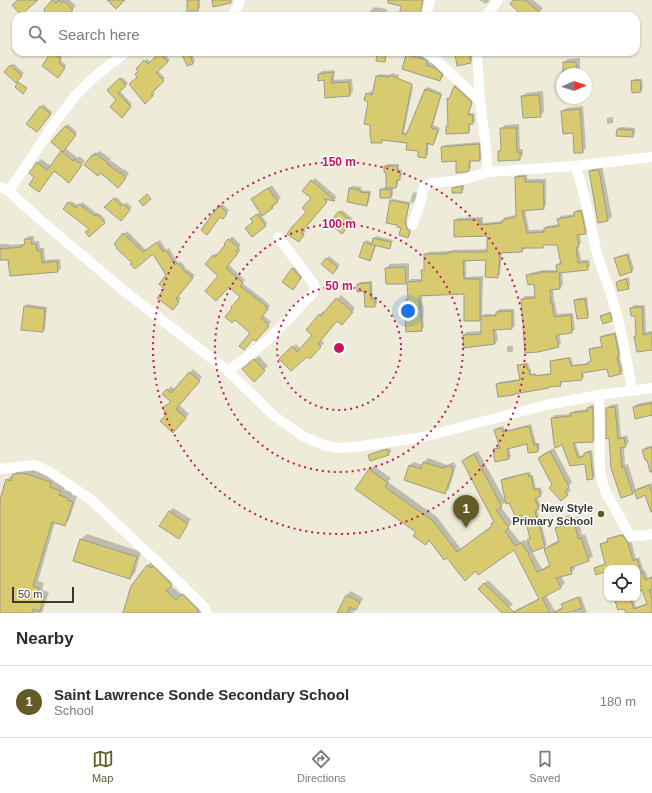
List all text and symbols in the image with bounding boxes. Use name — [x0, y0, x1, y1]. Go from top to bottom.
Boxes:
search box — [12, 12, 640, 56]
icon: search — [26, 23, 48, 45]
text: Search here — [58, 26, 140, 43]
north arrow — [556, 68, 592, 104]
text: 150 m — [322, 155, 356, 169]
text: 100 m — [322, 217, 356, 231]
text: 50 m — [325, 279, 353, 293]
your location — [398, 301, 418, 321]
centre of rings — [332, 341, 346, 355]
pin: 1 — [453, 495, 479, 528]
place label: New Style Primary School — [512, 502, 593, 527]
marker: New Style Primary School — [596, 509, 606, 519]
map controls — [604, 565, 640, 601]
button: locate — [604, 565, 640, 601]
scale bar — [12, 585, 74, 604]
text: 50 m — [18, 588, 42, 600]
text: Nearby — [16, 629, 74, 648]
text: Saint Lawrence Sonde Secondary School — [54, 686, 349, 703]
text: 1 — [25, 694, 33, 709]
text: 180 m — [600, 694, 636, 709]
text: School — [54, 703, 94, 718]
tab: Map — [92, 748, 114, 784]
tab: Directions — [297, 748, 346, 784]
tab: Saved — [529, 748, 560, 784]

